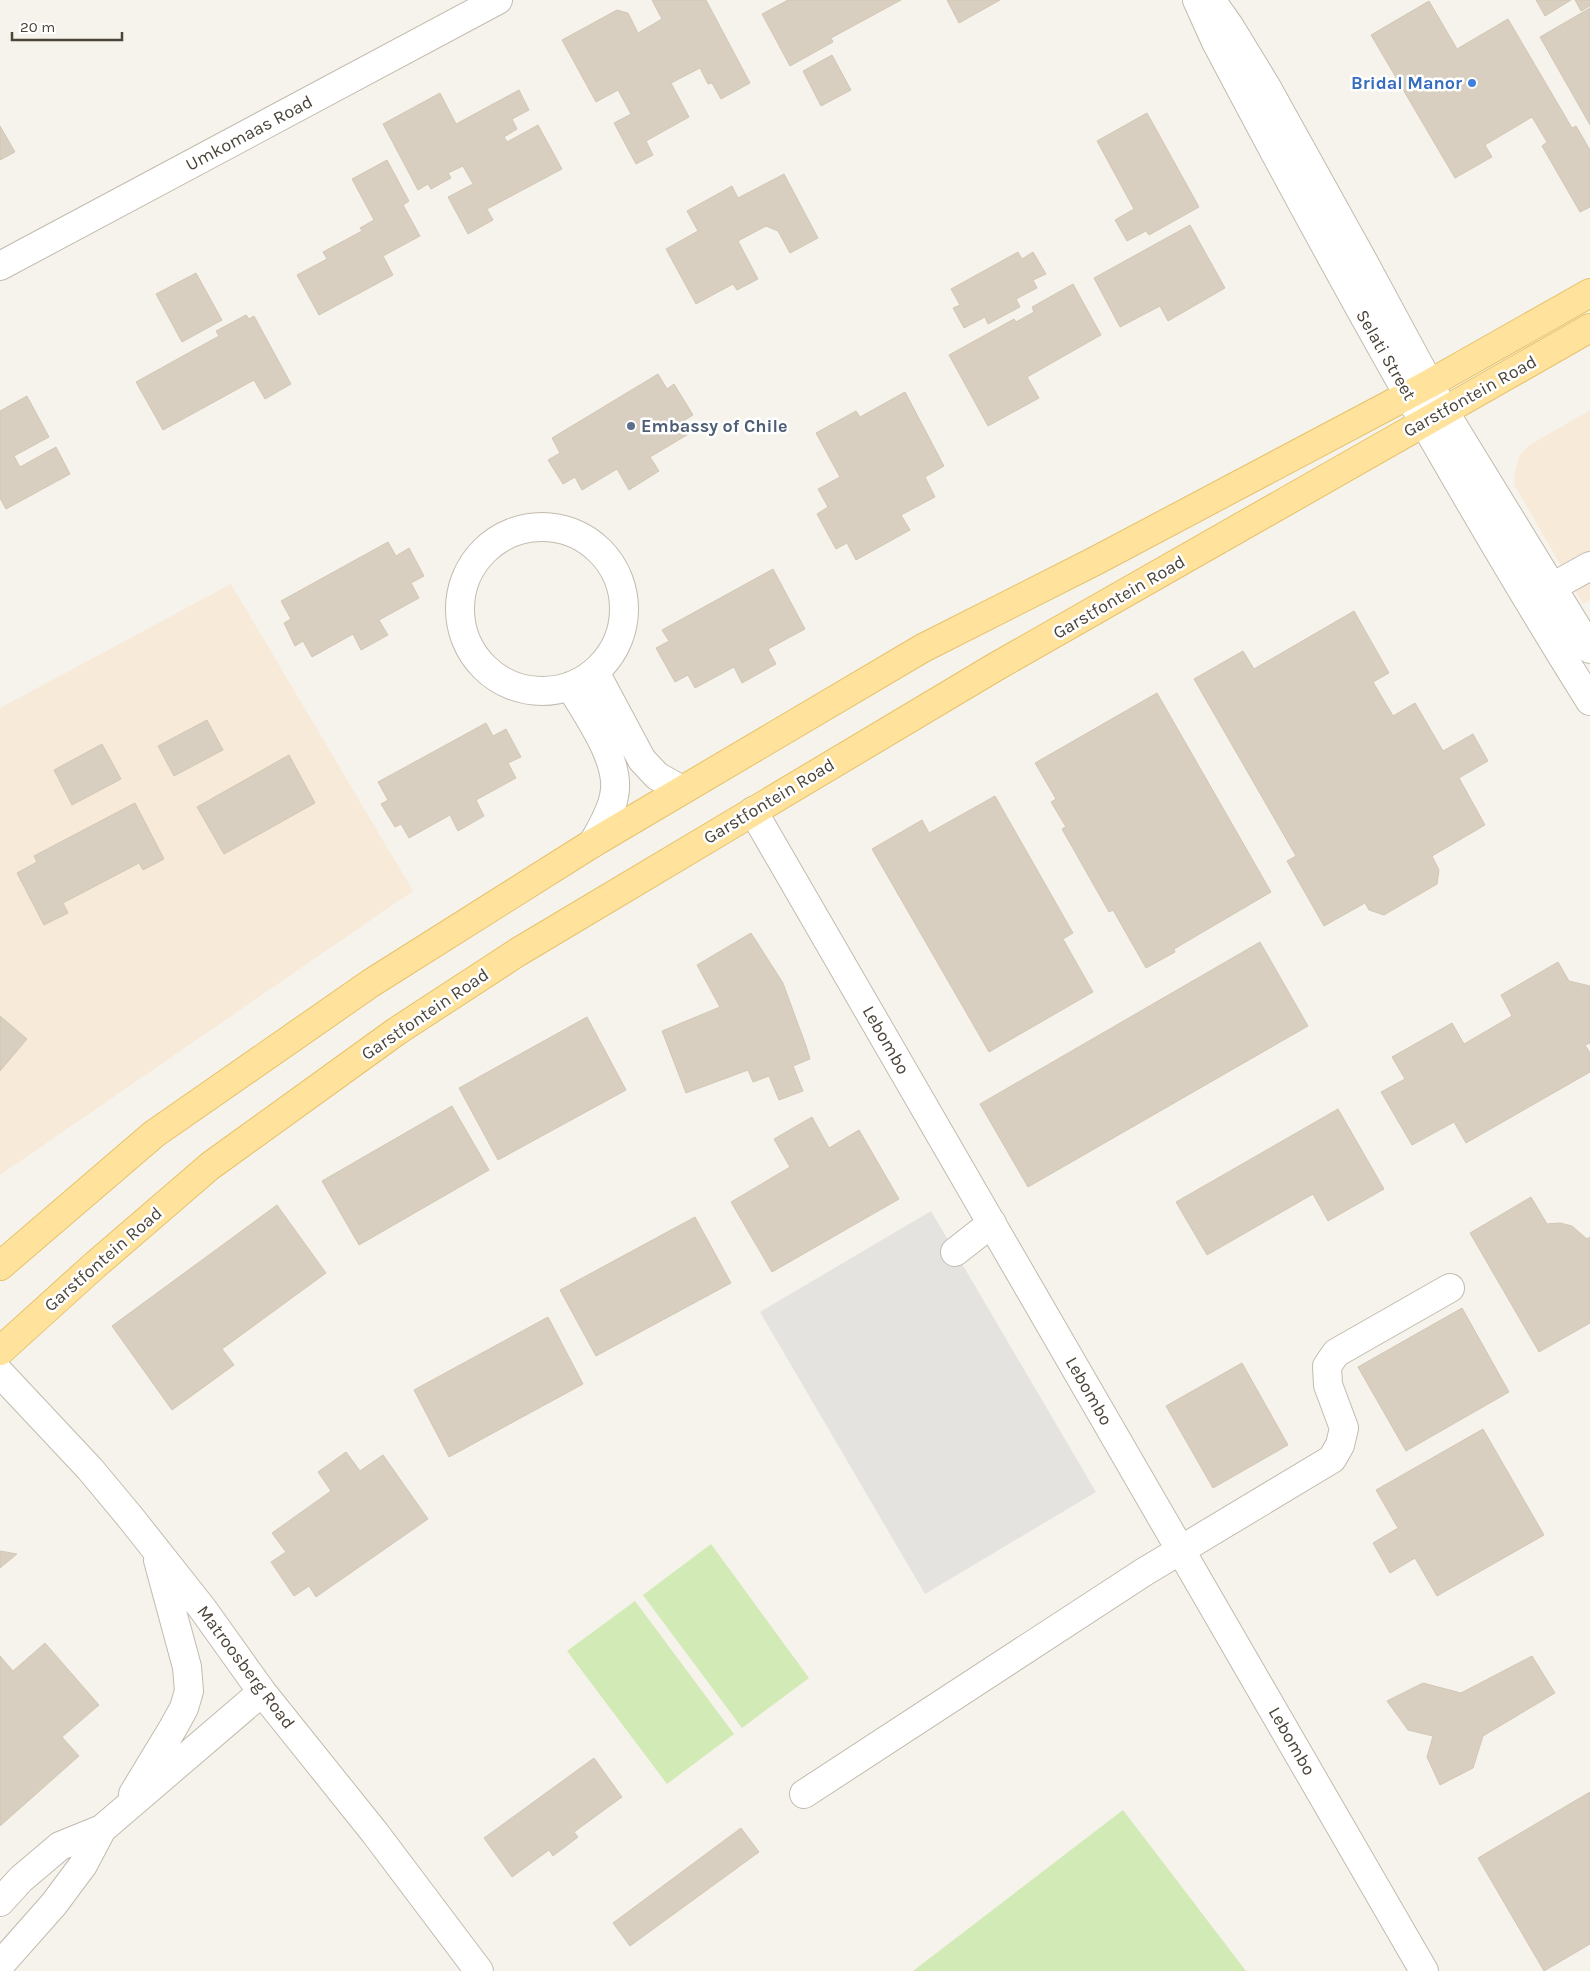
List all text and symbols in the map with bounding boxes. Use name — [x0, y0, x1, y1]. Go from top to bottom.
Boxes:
scale bar — [12, 10, 122, 42]
text: 20 m — [20, 18, 55, 36]
place label: Bridal Manor — [1351, 72, 1462, 94]
marker: Bridal Manor — [1466, 77, 1478, 89]
street label: Umkomaas Road — [182, 90, 316, 176]
street label: Selati Street — [1351, 306, 1421, 404]
street label: Garstfontein Road — [1399, 350, 1541, 442]
place label: Embassy of Chile — [641, 415, 787, 437]
marker: Embassy of Chile — [625, 420, 637, 432]
street label: Garstfontein Road — [1049, 550, 1189, 644]
street label: Garstfontein Road — [699, 753, 839, 849]
street label: Garstfontein Road — [357, 963, 493, 1065]
street label: Lebombo — [858, 1002, 914, 1078]
street label: Garstfontein Road — [40, 1202, 166, 1316]
street label: Lebombo — [1061, 1353, 1117, 1429]
street label: Matroosberg Road — [192, 1601, 300, 1733]
street label: Lebombo — [1264, 1703, 1320, 1779]

